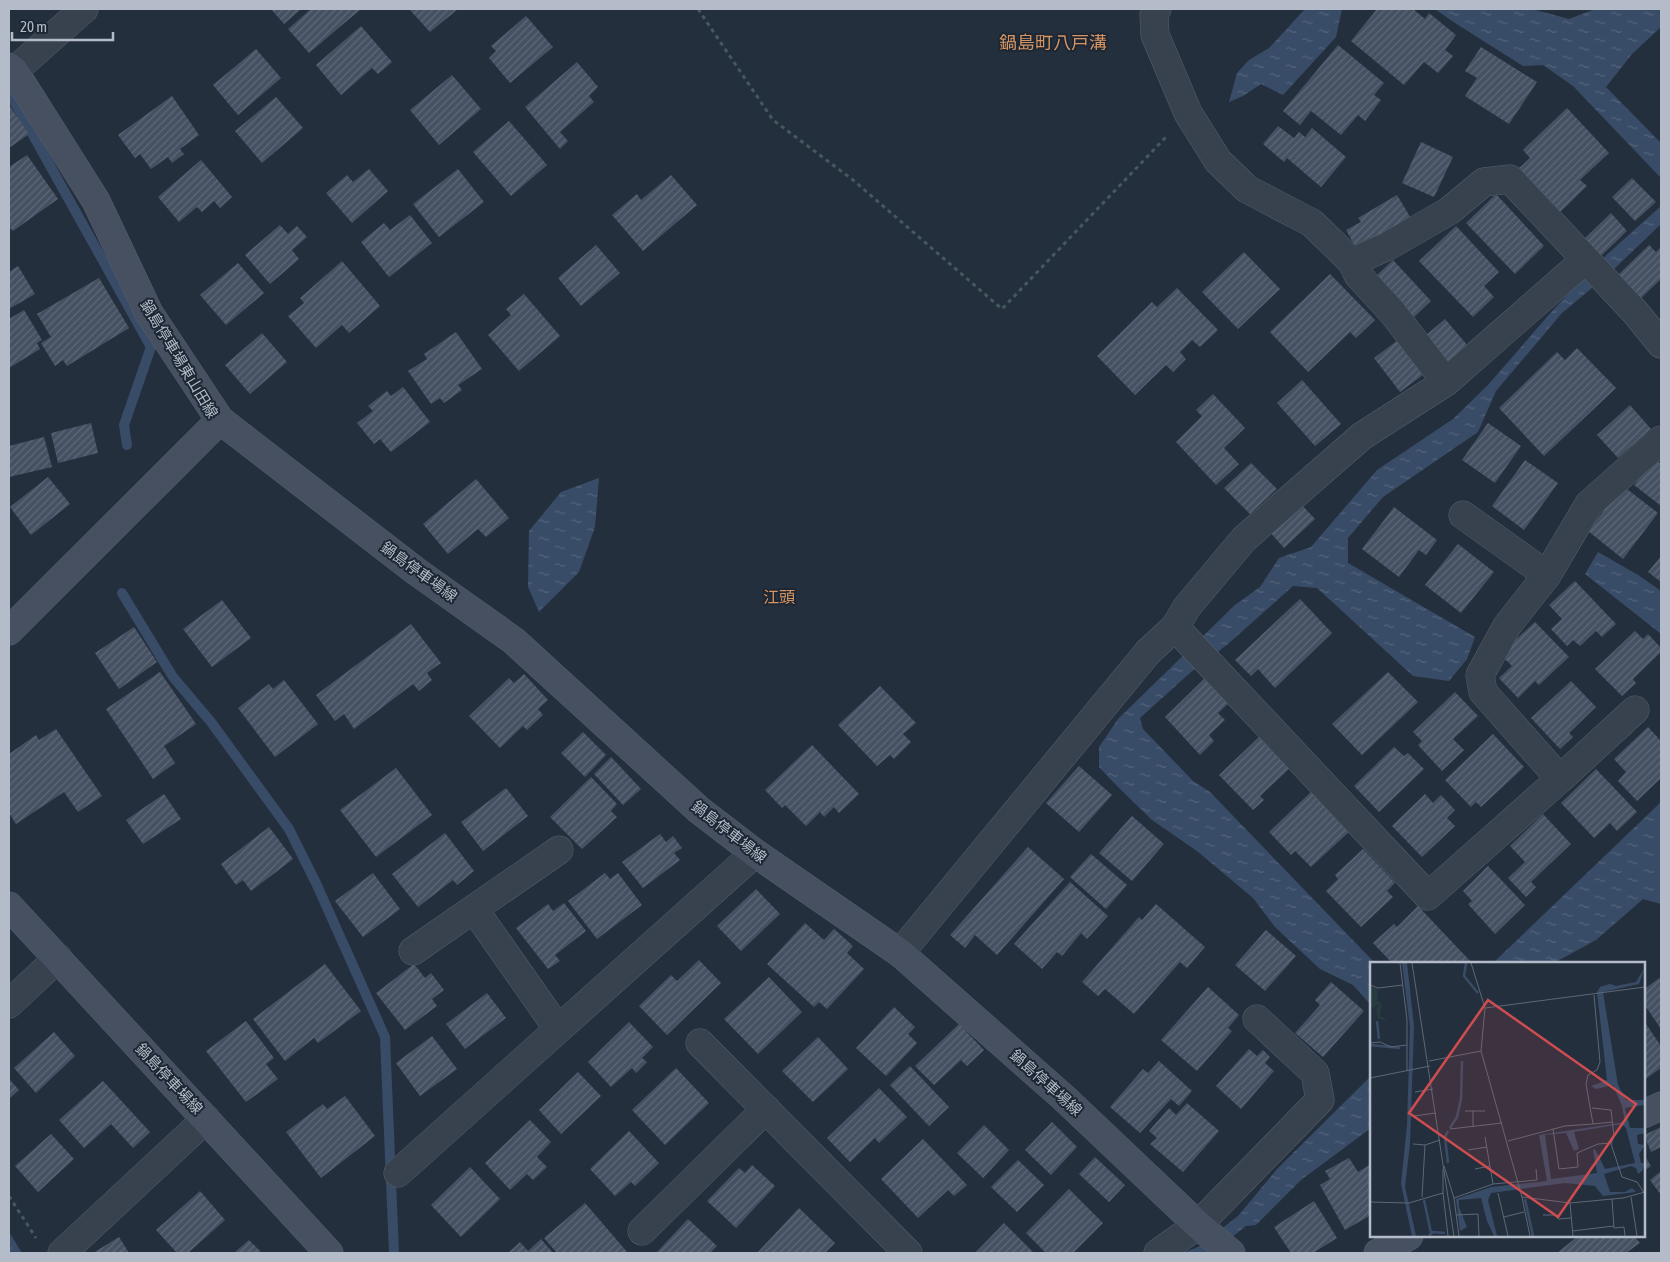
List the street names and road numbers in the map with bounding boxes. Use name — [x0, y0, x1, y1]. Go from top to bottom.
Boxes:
street label: 鍋島停車場東山田線 — [137, 296, 221, 421]
street label: 鍋島停車場線 — [378, 538, 461, 605]
street label: 鍋島停車場線 — [689, 797, 770, 866]
street label: 鍋島停車場線 — [132, 1040, 206, 1117]
street label: 鍋島停車場線 — [1007, 1046, 1085, 1119]

